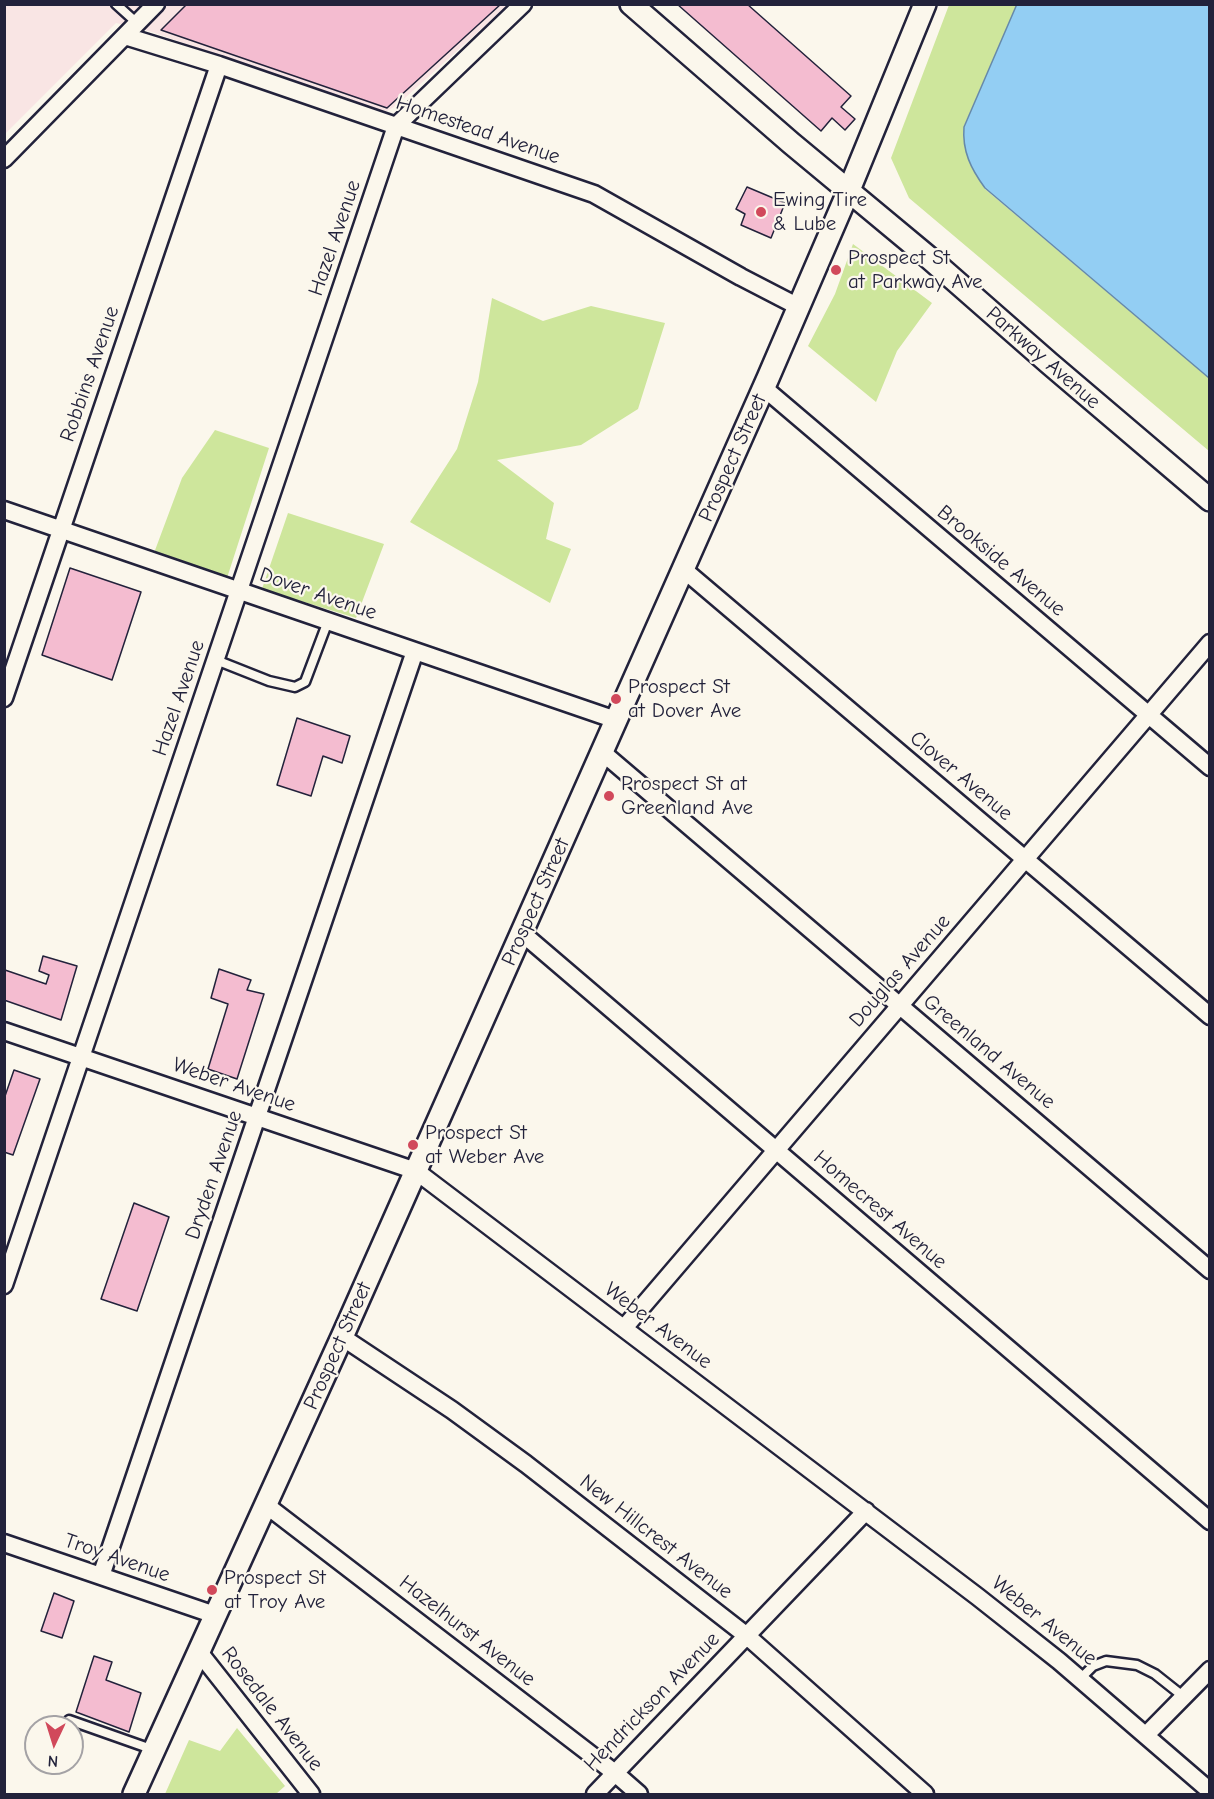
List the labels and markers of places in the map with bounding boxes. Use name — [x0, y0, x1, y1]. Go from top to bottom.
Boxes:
place label: Ewing Tire & Lube — [773, 187, 867, 237]
marker: Ewing Tire & Lube — [754, 205, 768, 219]
place label: Prospect St at Parkway Ave — [848, 245, 983, 295]
marker: Prospect St at Parkway Ave — [829, 263, 843, 277]
place label: Prospect St at Dover Ave — [628, 674, 741, 724]
marker: Prospect St at Dover Ave — [609, 692, 623, 706]
place label: Prospect St at Greenland Ave — [621, 771, 753, 821]
marker: Prospect St at Greenland Ave — [602, 789, 616, 803]
place label: Prospect St at Weber Ave — [425, 1120, 544, 1170]
marker: Prospect St at Weber Ave — [406, 1138, 420, 1152]
place label: Prospect St at Troy Ave — [224, 1565, 326, 1615]
marker: Prospect St at Troy Ave — [205, 1583, 219, 1597]

